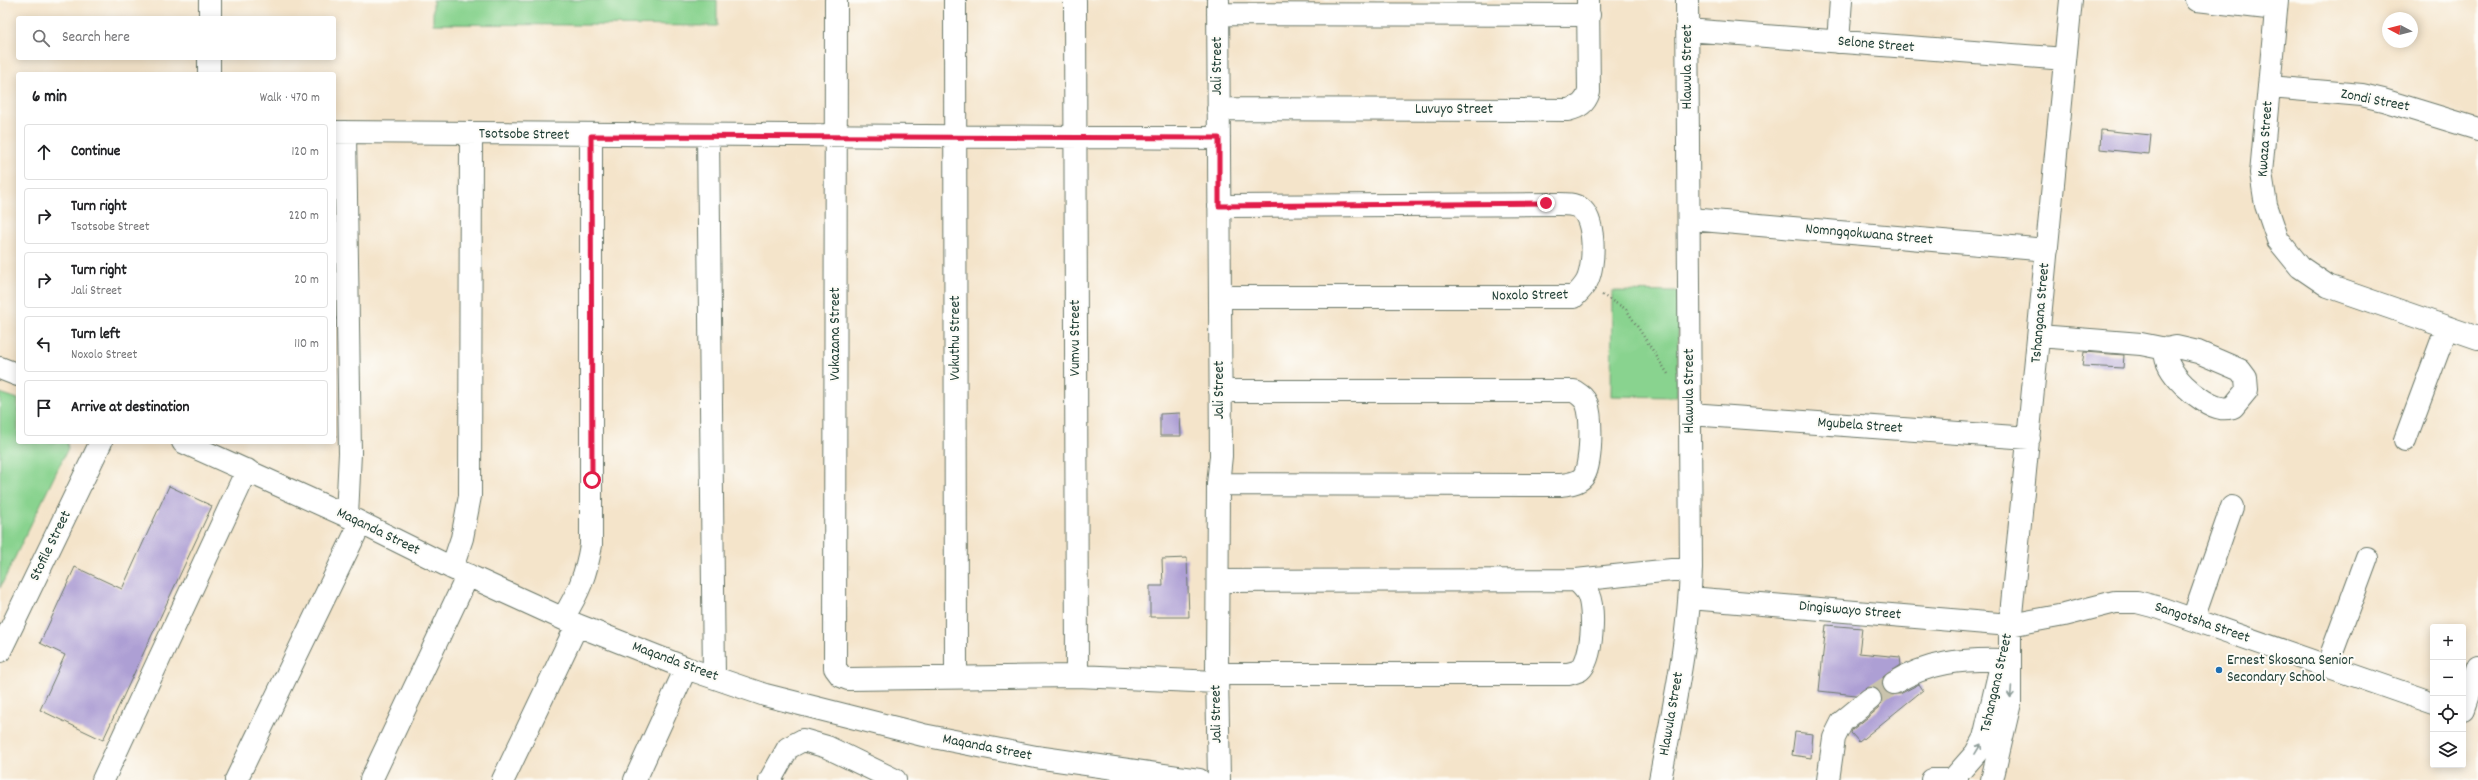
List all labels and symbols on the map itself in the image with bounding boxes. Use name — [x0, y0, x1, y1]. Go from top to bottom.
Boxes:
north arrow — [2382, 12, 2418, 48]
street label: Hlawula Street — [1677, 24, 1699, 109]
street label: Selone Street — [1837, 31, 1916, 59]
street label: Jali Street — [1207, 36, 1229, 95]
street label: Zondi Street — [2339, 84, 2412, 119]
street label: Luvuyo Street — [1415, 99, 1493, 121]
street label: Kwaza Street — [2252, 100, 2280, 178]
street label: Tsotsobe Street — [479, 123, 570, 147]
route end — [1537, 194, 1555, 212]
street label: Nomngqokwana Street — [1804, 218, 1934, 252]
street label: Tshangana Street — [2026, 261, 2056, 364]
street label: Noxolo Street — [1492, 284, 1569, 308]
street label: Vukazana Street — [825, 287, 847, 381]
street label: Vukuthu Street — [945, 295, 967, 381]
street label: Vumvu Street — [1065, 299, 1087, 376]
street label: Hlawula Street — [1679, 348, 1701, 433]
street label: Jali Street — [1209, 360, 1231, 419]
street label: Mgubela Street — [1817, 412, 1904, 440]
route start — [583, 471, 601, 489]
street label: Maqanda Street — [333, 502, 424, 562]
street label: Stofile Street — [24, 507, 78, 585]
street label: Dingiswayo Street — [1798, 596, 1902, 626]
street label: Sangotsha Street — [2151, 596, 2253, 650]
street label: Tshangana Street — [1975, 631, 2019, 734]
street label: Maqanda Street — [629, 636, 722, 688]
place label: Ernest Skosana Senior Secondary School — [2227, 650, 2354, 689]
marker: Ernest Skosana Senior Secondary School — [2214, 665, 2224, 675]
street label: Hlawula Street — [1654, 670, 1690, 758]
street label: Jali Street — [1205, 684, 1229, 744]
one-way arrow — [2007, 685, 2014, 698]
street label: Maqanda Street — [941, 729, 1034, 768]
one-way arrow — [1974, 743, 1982, 755]

